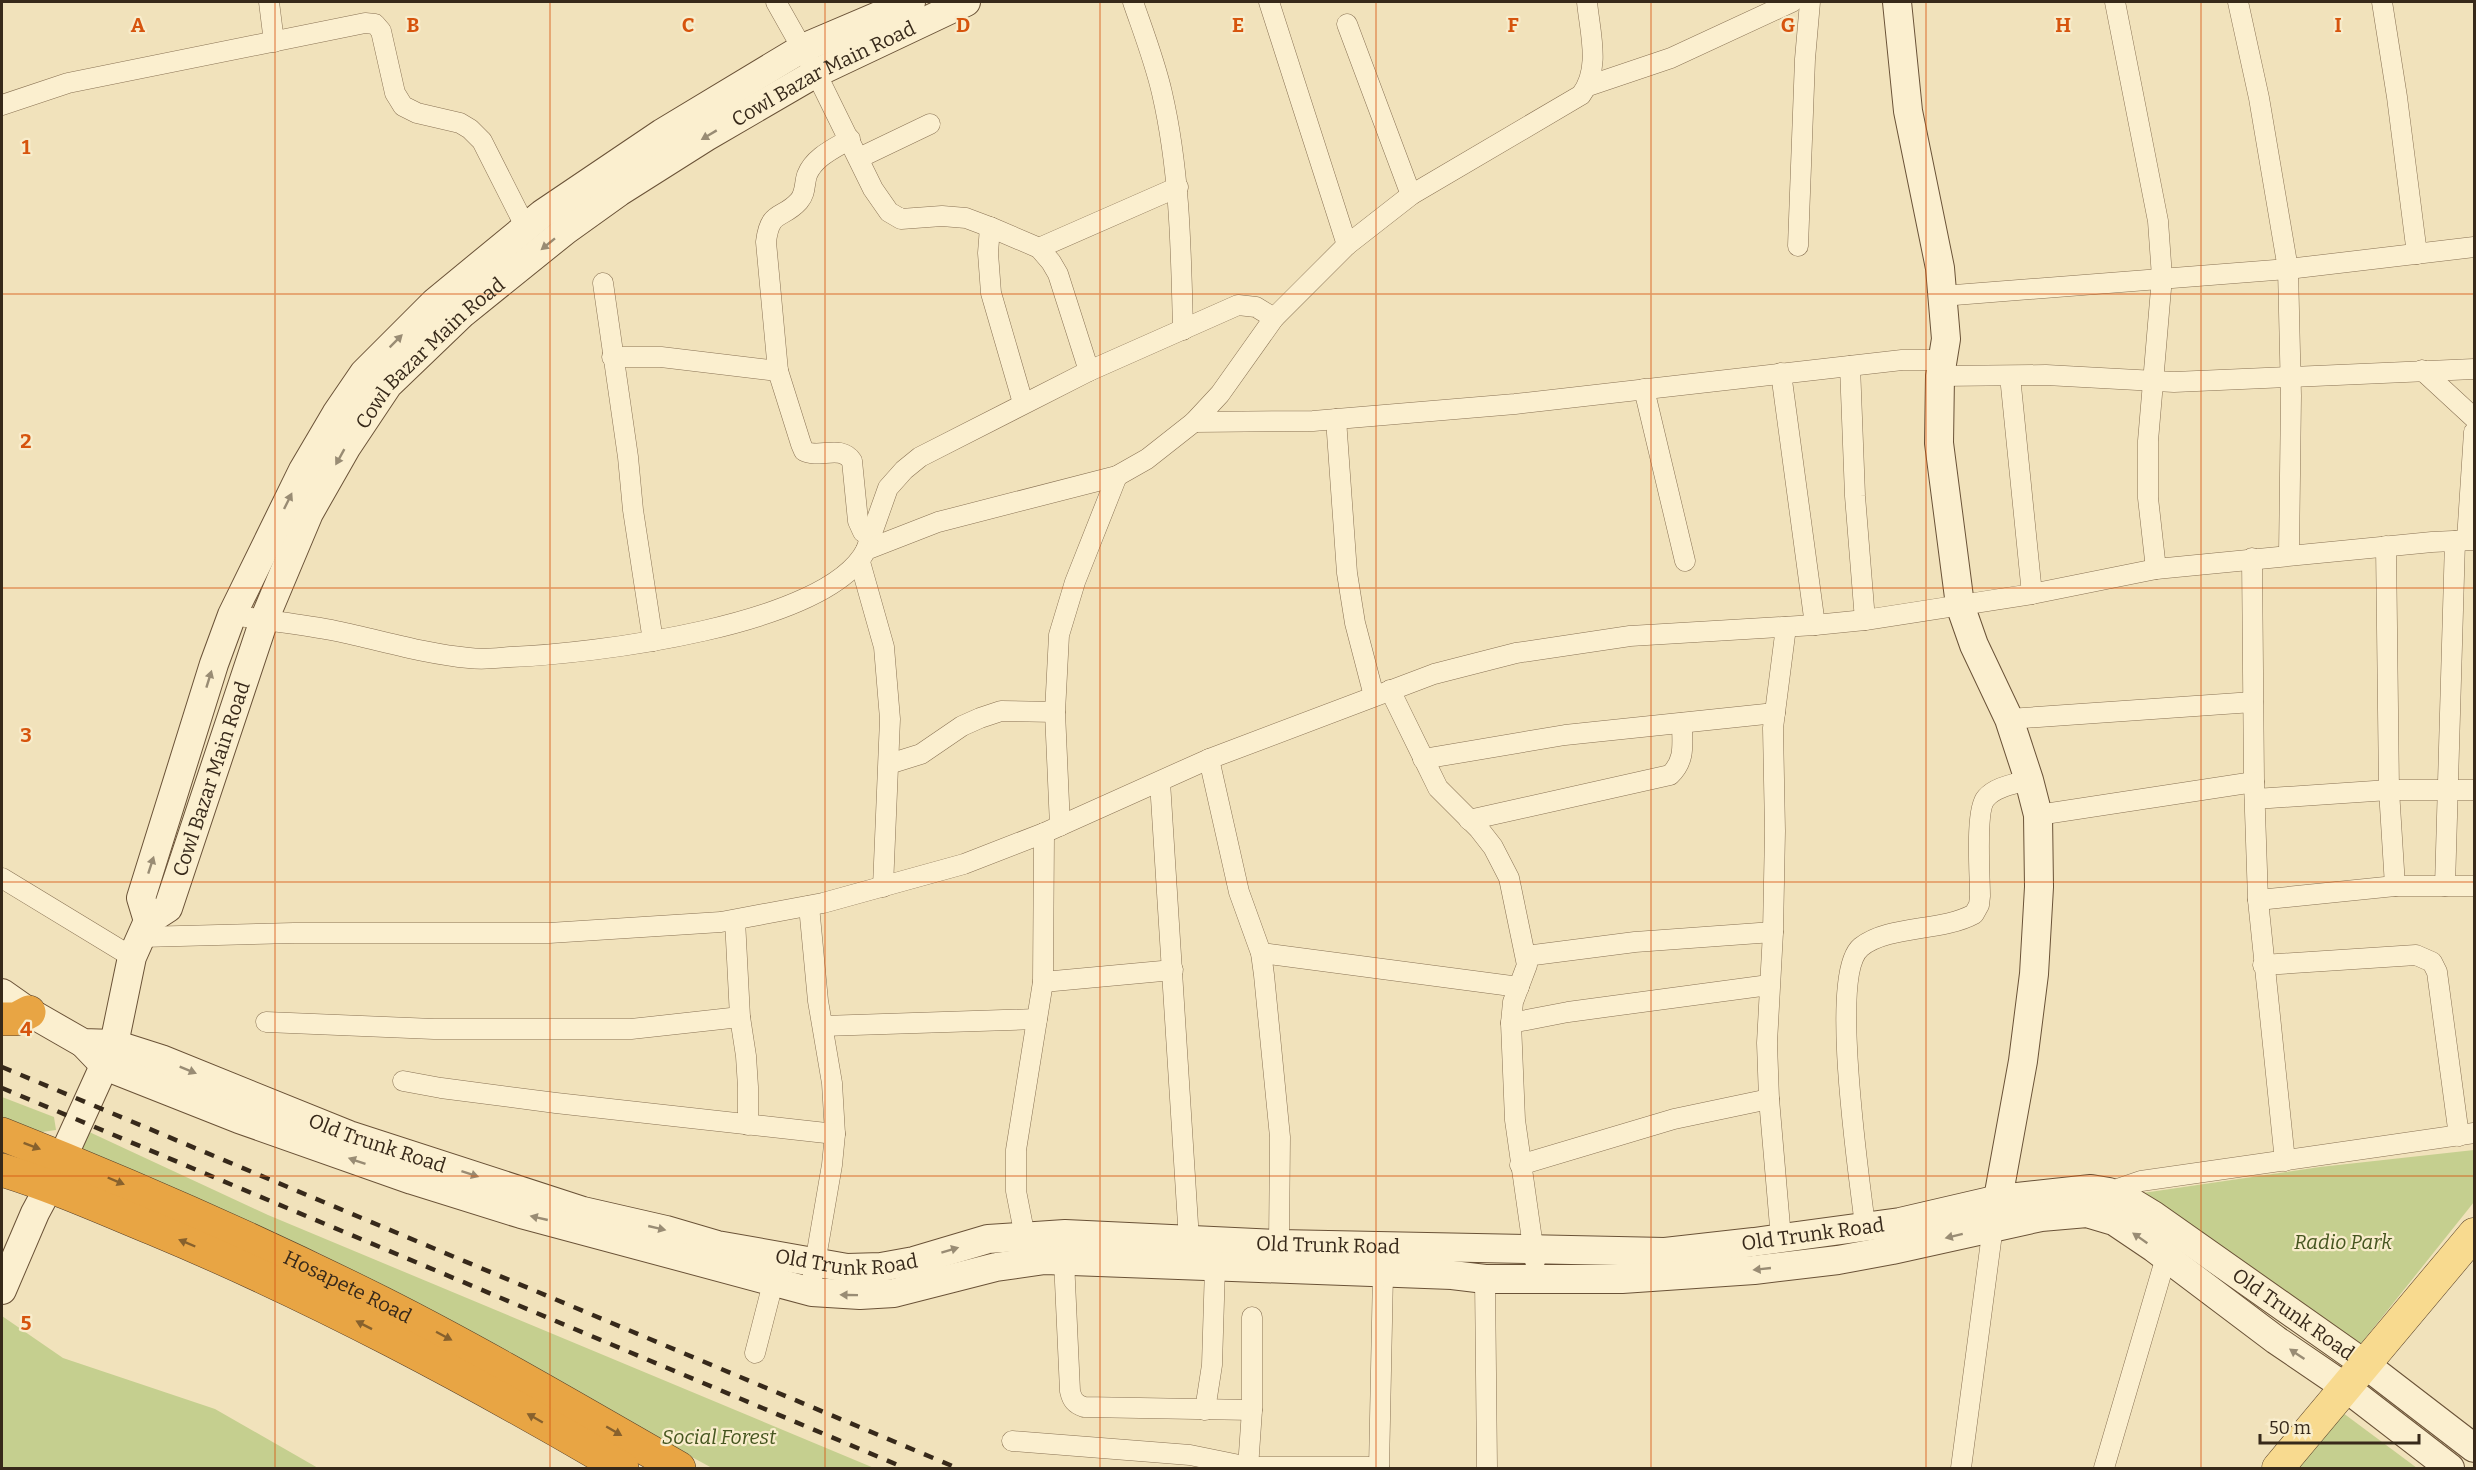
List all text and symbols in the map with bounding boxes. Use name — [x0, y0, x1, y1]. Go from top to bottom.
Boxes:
text: A — [131, 13, 146, 37]
text: B — [407, 13, 420, 37]
text: C — [682, 13, 694, 37]
text: D — [956, 13, 970, 37]
text: E — [1232, 13, 1244, 37]
text: F — [1507, 13, 1519, 37]
text: G — [1781, 13, 1795, 37]
text: H — [2055, 13, 2071, 37]
text: I — [2334, 13, 2342, 37]
street label: Cowl Bazar Main Road — [727, 16, 919, 131]
one-way arrow — [701, 129, 717, 140]
text: 1 — [22, 135, 31, 159]
one-way arrow — [540, 238, 556, 251]
street label: Cowl Bazar Main Road — [350, 272, 510, 433]
one-way arrow — [389, 334, 403, 348]
text: 2 — [20, 429, 32, 453]
one-way arrow — [336, 449, 346, 466]
one-way arrow — [283, 492, 293, 509]
one-way arrow — [205, 670, 214, 688]
street label: Cowl Bazar Main Road — [167, 678, 255, 879]
text: 3 — [20, 723, 32, 747]
one-way arrow — [147, 856, 156, 874]
text: 4 — [20, 1017, 32, 1041]
one-way arrow — [180, 1065, 198, 1075]
street label: Old Trunk Road — [305, 1108, 449, 1178]
one-way arrow — [23, 1142, 41, 1151]
one-way arrow — [348, 1155, 366, 1165]
one-way arrow — [461, 1170, 479, 1179]
one-way arrow — [108, 1176, 126, 1186]
one-way arrow — [529, 1212, 548, 1222]
street label: Old Trunk Road — [1740, 1212, 1886, 1255]
one-way arrow — [648, 1224, 667, 1233]
park label: Radio Park — [2294, 1230, 2392, 1254]
street label: Old Trunk Road — [1256, 1231, 1400, 1259]
one-way arrow — [1944, 1231, 1963, 1241]
one-way arrow — [2132, 1233, 2148, 1244]
one-way arrow — [178, 1238, 196, 1247]
street label: Old Trunk Road — [773, 1244, 920, 1280]
street label: Hosapete Road — [280, 1245, 416, 1328]
one-way arrow — [941, 1245, 959, 1254]
street label: Old Trunk Road — [2228, 1263, 2359, 1365]
one-way arrow — [1752, 1264, 1771, 1274]
one-way arrow — [840, 1290, 859, 1300]
text: 5 — [21, 1311, 32, 1335]
one-way arrow — [355, 1320, 373, 1330]
one-way arrow — [436, 1331, 453, 1341]
one-way arrow — [2289, 1348, 2305, 1360]
scale bar — [2260, 1407, 2419, 1445]
one-way arrow — [527, 1412, 543, 1423]
text: 50 m — [2269, 1417, 2311, 1439]
park label: Social Forest — [662, 1425, 777, 1449]
one-way arrow — [606, 1426, 623, 1436]

